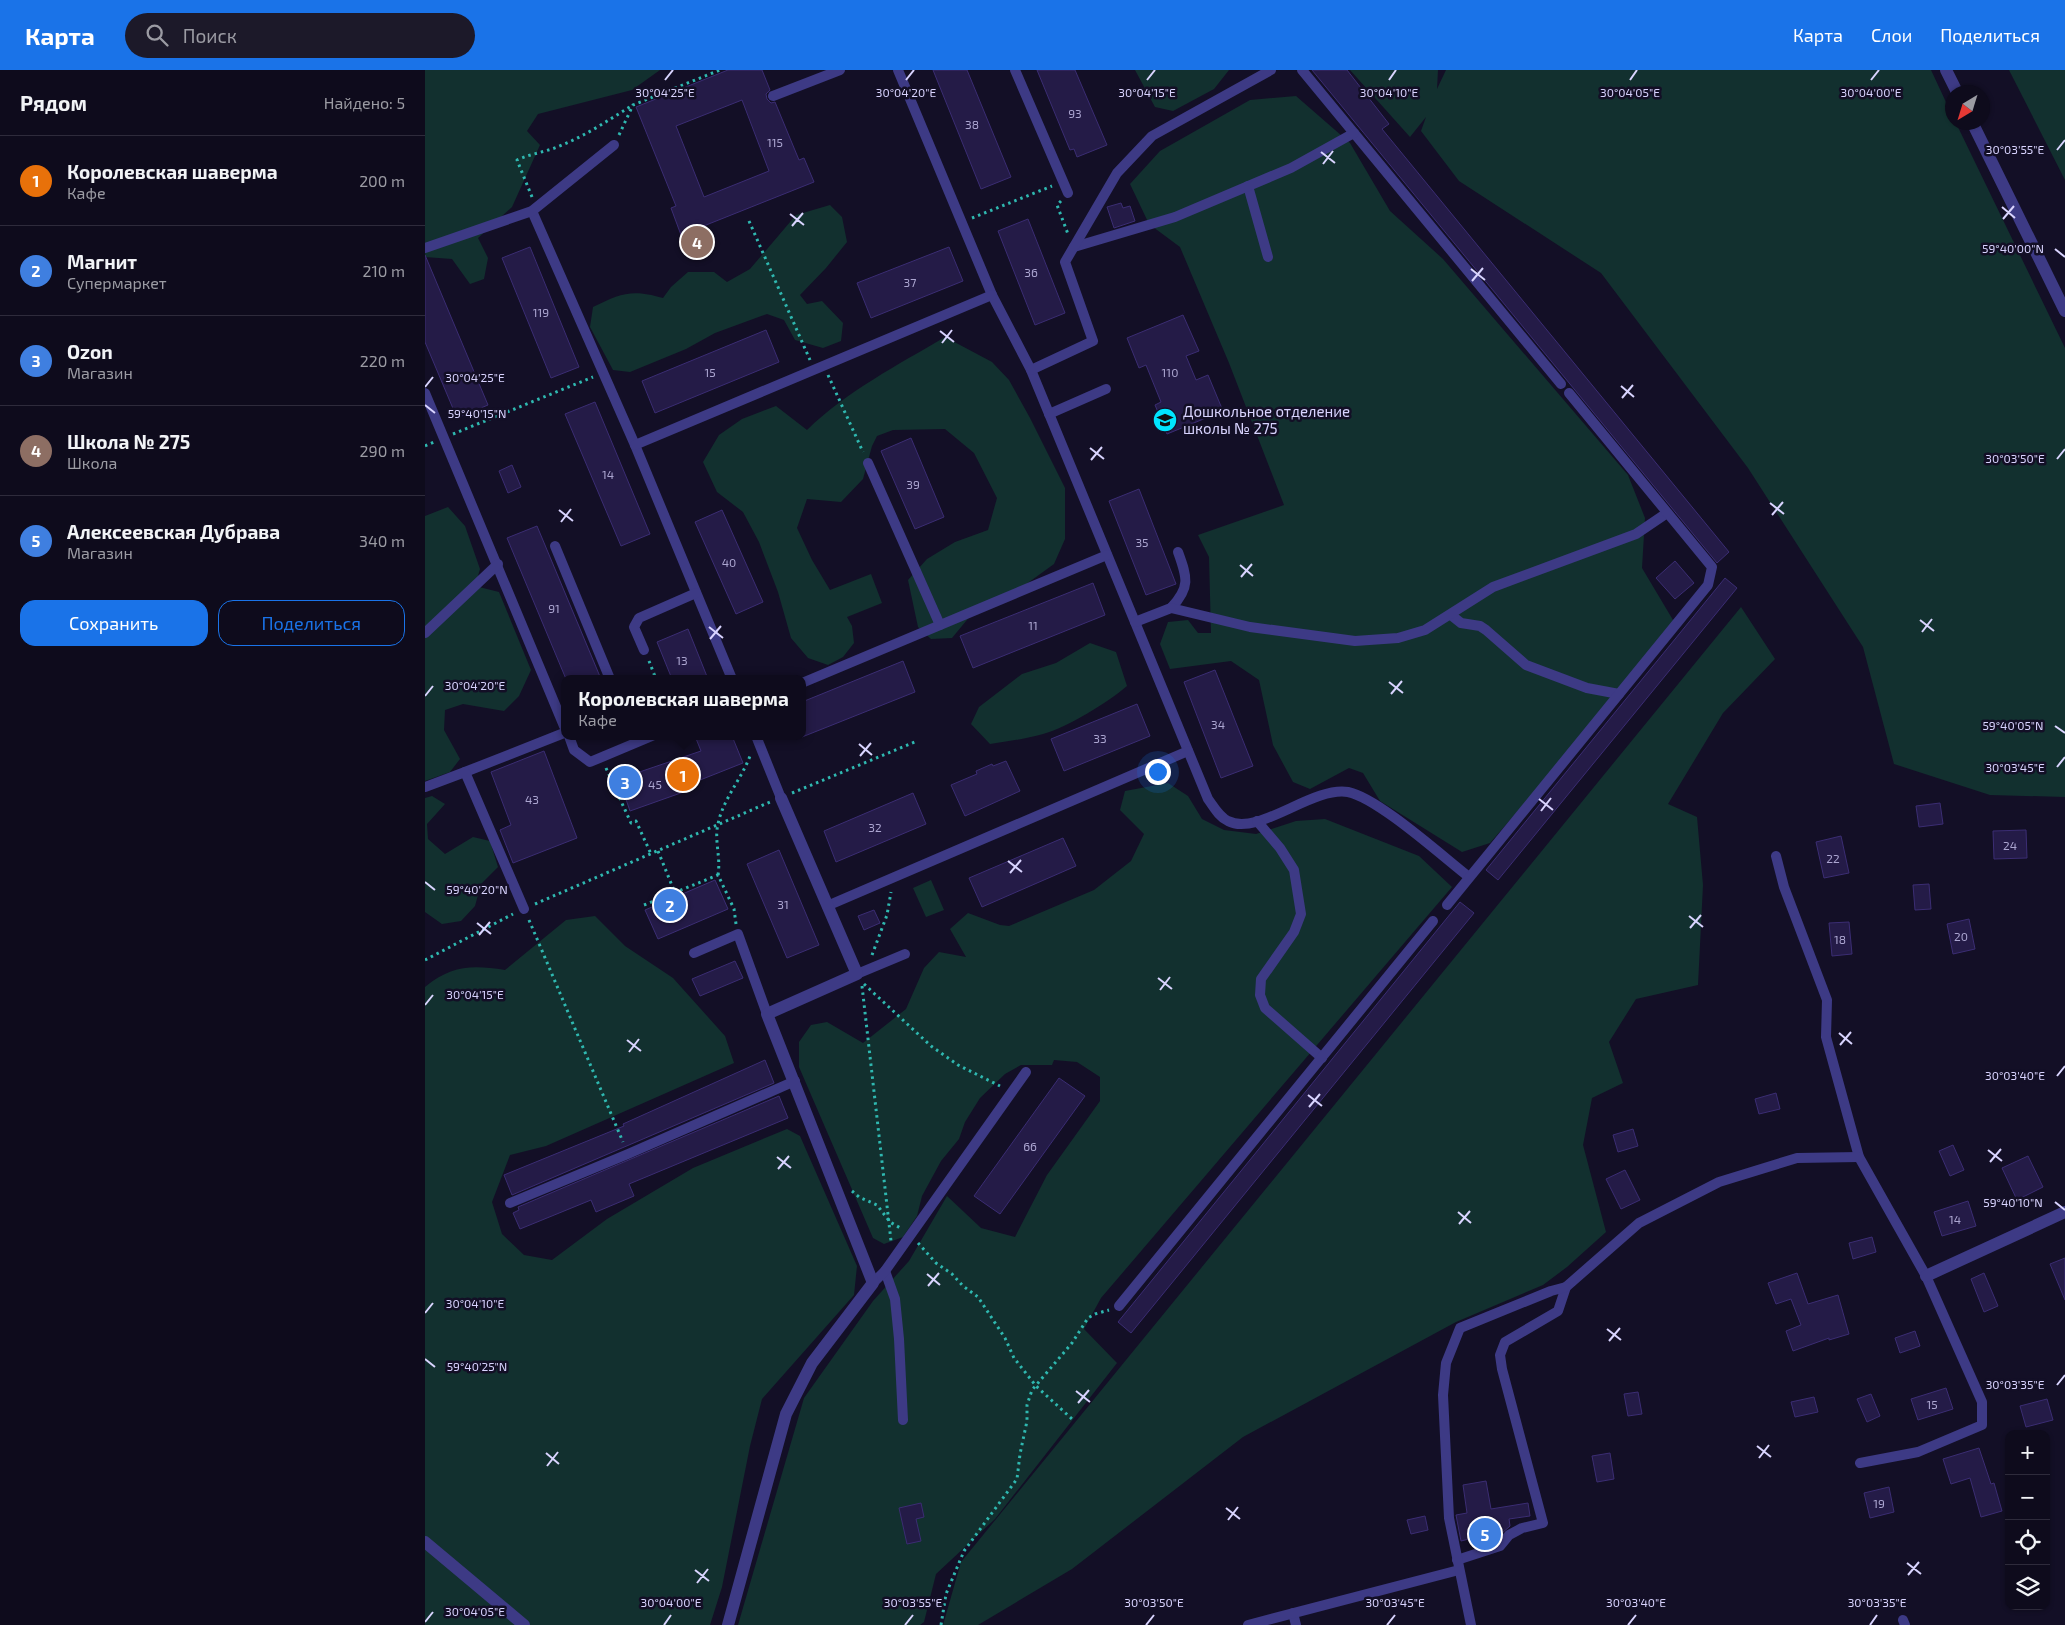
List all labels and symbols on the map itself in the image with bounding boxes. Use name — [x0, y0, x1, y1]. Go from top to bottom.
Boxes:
text: 30°04'25"E — [635, 85, 695, 99]
text: 30°04'20"E — [876, 85, 936, 99]
text: 30°04'15"E — [1118, 85, 1176, 99]
text: 30°04'10"E — [1360, 85, 1418, 99]
text: 30°04'05"E — [1600, 85, 1660, 99]
text: 30°04'00"E — [1841, 85, 1902, 99]
north arrow — [1945, 85, 1990, 130]
house number: 93 — [1068, 106, 1082, 120]
house number: 38 — [965, 117, 979, 131]
house number: 115 — [767, 135, 783, 149]
text: 30°03'55"E — [1986, 142, 2045, 156]
pin: 4 — [681, 223, 713, 261]
text: 59°40'00"N — [1982, 241, 2044, 255]
house number: 36 — [1024, 265, 1038, 279]
house number: 37 — [904, 275, 916, 289]
house number: 119 — [533, 305, 549, 319]
house number: 15 — [704, 365, 716, 379]
house number: 110 — [1162, 365, 1178, 379]
text: 30°04'25"E — [445, 370, 505, 384]
place label: Дошкольное отделение школы № 275 — [1183, 402, 1350, 437]
text: 59°40'15"N — [448, 406, 506, 420]
school or university icon: Дошкольное отделение школы № 275 — [1152, 407, 1178, 433]
text: 30°03'50"E — [1985, 451, 2045, 465]
house number: 14 — [602, 467, 614, 481]
house number: 39 — [906, 477, 920, 491]
house number: 35 — [1135, 535, 1149, 549]
house number: 40 — [722, 555, 736, 569]
house number: 91 — [548, 601, 560, 615]
house number: 11 — [1028, 618, 1038, 632]
house number: 13 — [676, 653, 688, 667]
text: 30°04'20"E — [445, 678, 505, 692]
house number: 34 — [1211, 717, 1225, 731]
text: 59°40'05"N — [1982, 718, 2044, 732]
house number: 33 — [1093, 731, 1107, 745]
pin: 1 — [667, 756, 699, 794]
your location — [1145, 759, 1171, 785]
text: 30°03'45"E — [1985, 760, 2045, 774]
pin: 3 — [609, 763, 641, 801]
house number: 45 — [648, 777, 662, 791]
house number: 43 — [525, 792, 539, 806]
house number: 32 — [868, 820, 882, 834]
house number: 24 — [2003, 838, 2017, 852]
house number: 22 — [1826, 851, 1840, 865]
text: 59°40'20"N — [446, 882, 508, 896]
pin: 2 — [654, 886, 686, 924]
house number: 31 — [777, 897, 789, 911]
house number: 20 — [1954, 929, 1968, 943]
house number: 18 — [1834, 932, 1846, 946]
text: 30°04'15"E — [446, 987, 504, 1001]
text: 30°03'40"E — [1985, 1068, 2045, 1082]
house number: 66 — [1023, 1139, 1037, 1153]
text: 59°40'10"N — [1983, 1195, 2043, 1209]
house number: 14 — [1949, 1212, 1961, 1226]
text: 30°04'10"E — [446, 1296, 504, 1310]
text: 59°40'25"N — [447, 1359, 507, 1373]
text: 30°03'35"E — [1986, 1377, 2045, 1391]
house number: 15 — [1926, 1397, 1938, 1411]
house number: 19 — [1873, 1496, 1885, 1510]
pin: 5 — [1469, 1515, 1501, 1553]
text: 30°04'00"E — [641, 1595, 702, 1609]
text: 30°03'55"E — [884, 1595, 943, 1609]
text: 30°03'50"E — [1124, 1595, 1184, 1609]
text: 30°03'45"E — [1365, 1595, 1425, 1609]
text: 30°03'40"E — [1606, 1595, 1666, 1609]
text: 30°03'35"E — [1848, 1595, 1907, 1609]
text: 30°04'05"E — [445, 1604, 505, 1618]

